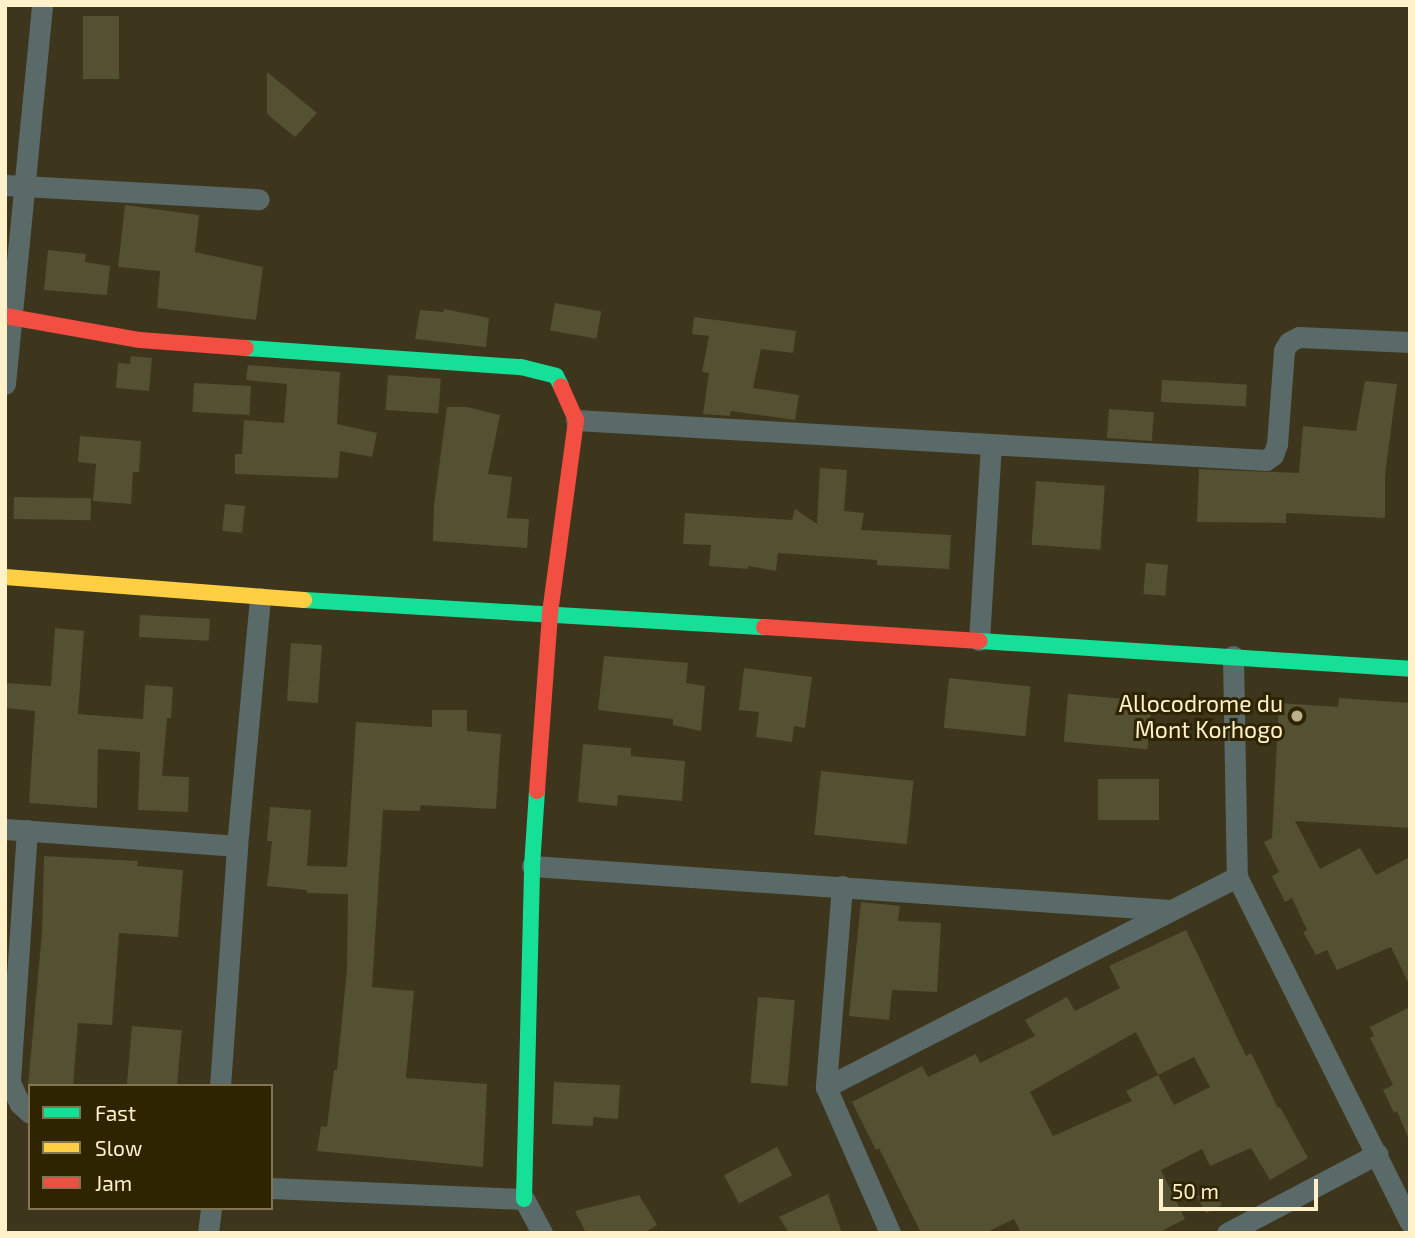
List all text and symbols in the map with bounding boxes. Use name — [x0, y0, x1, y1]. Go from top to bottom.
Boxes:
place label: Allocodrome du Mont Korhogo — [1119, 689, 1283, 743]
marker: Allocodrome du Mont Korhogo — [1289, 708, 1305, 724]
legend — [28, 1084, 273, 1210]
text: Fast — [95, 1100, 136, 1125]
text: Slow — [95, 1135, 142, 1160]
scale bar — [1163, 1164, 1322, 1208]
text: Jam — [95, 1170, 132, 1195]
text: 50 m — [1172, 1178, 1219, 1203]

